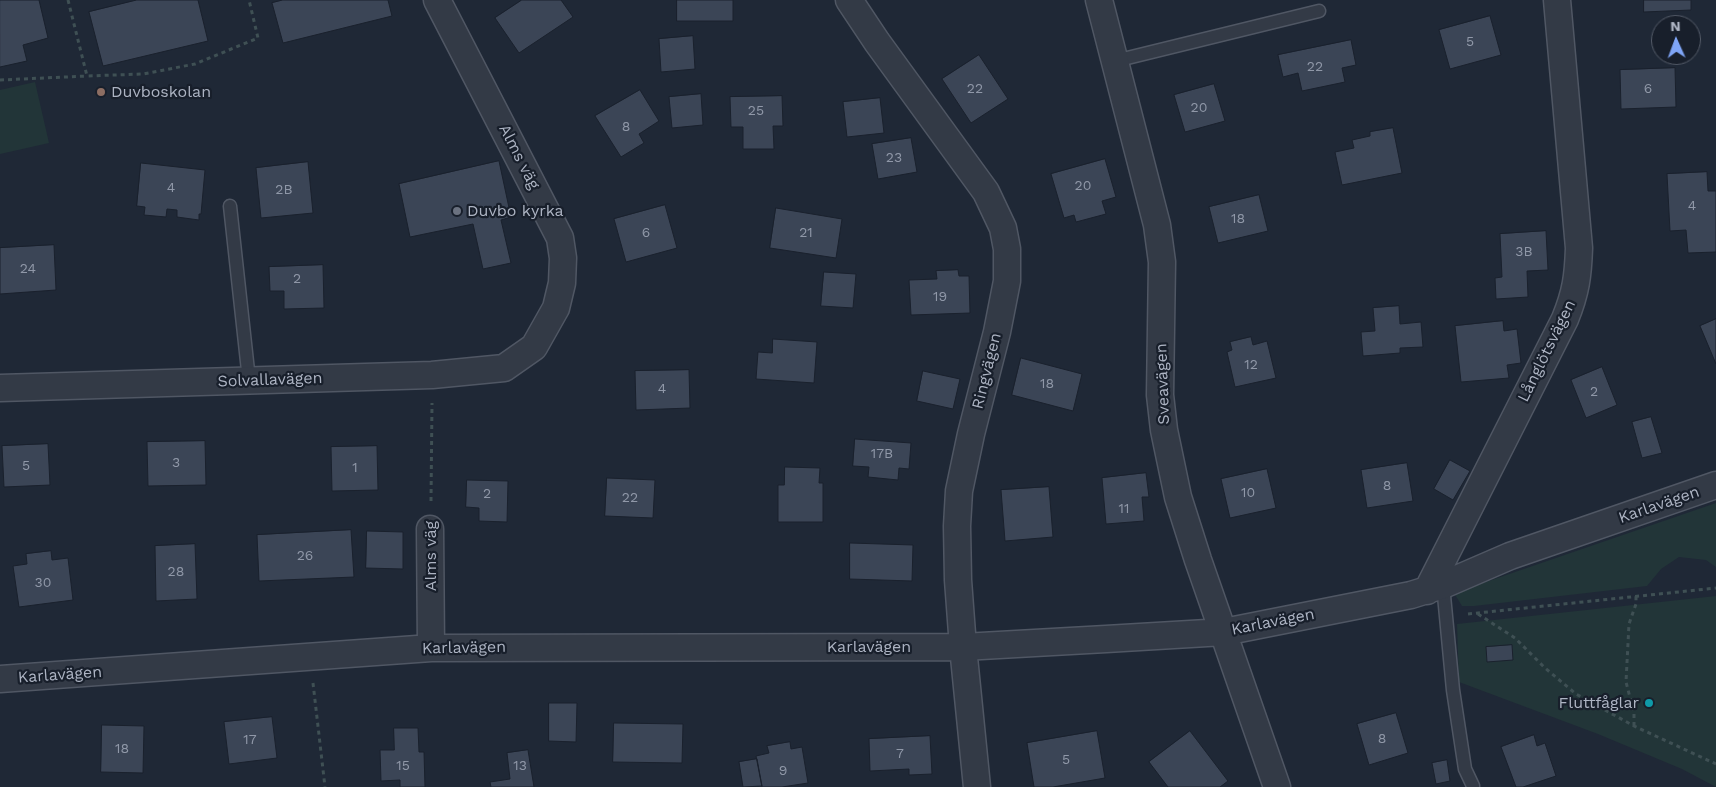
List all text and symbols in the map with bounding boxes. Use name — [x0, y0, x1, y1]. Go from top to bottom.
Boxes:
north arrow — [1651, 15, 1701, 65]
text: N — [1670, 18, 1681, 34]
house number: 5 — [1466, 34, 1474, 50]
house number: 22 — [1307, 59, 1323, 75]
house number: 22 — [967, 81, 983, 97]
house number: 6 — [1644, 81, 1652, 97]
place label: Duvboskolan — [111, 82, 211, 102]
marker: Duvboskolan — [95, 86, 107, 98]
house number: 20 — [1191, 100, 1207, 116]
house number: 25 — [748, 103, 764, 119]
house number: 8 — [622, 119, 630, 135]
street label: Alms väg — [494, 121, 544, 193]
house number: 23 — [886, 150, 902, 166]
house number: 20 — [1075, 178, 1091, 194]
house number: 4 — [167, 180, 175, 196]
house number: 2B — [275, 182, 293, 198]
house number: 4 — [1688, 198, 1696, 214]
place label: Duvbo kyrka — [467, 201, 564, 221]
marker: Duvbo kyrka — [451, 205, 463, 217]
house number: 18 — [1231, 211, 1245, 227]
house number: 6 — [642, 225, 650, 241]
house number: 21 — [799, 225, 813, 241]
house number: 3B — [1515, 244, 1533, 260]
house number: 24 — [20, 261, 36, 277]
house number: 2 — [293, 271, 301, 287]
house number: 19 — [933, 289, 947, 305]
street label: Långlötsvägen — [1514, 297, 1580, 405]
street label: Ringvägen — [968, 331, 1006, 411]
street label: Sveavägen — [1152, 343, 1174, 425]
house number: 12 — [1244, 357, 1258, 373]
street label: Solvallavägen — [217, 369, 323, 391]
house number: 18 — [1040, 376, 1054, 392]
house number: 4 — [658, 381, 666, 397]
house number: 2 — [1590, 384, 1598, 400]
house number: 17B — [871, 446, 893, 462]
house number: 3 — [172, 455, 180, 471]
house number: 5 — [22, 458, 30, 474]
house number: 1 — [352, 460, 358, 476]
house number: 8 — [1383, 478, 1391, 494]
street label: Karlavägen — [1616, 482, 1702, 528]
house number: 10 — [1241, 485, 1255, 501]
house number: 2 — [483, 486, 491, 502]
house number: 22 — [622, 490, 638, 506]
house number: 11 — [1119, 501, 1129, 517]
street label: Alms väg — [421, 521, 441, 591]
house number: 26 — [297, 548, 313, 564]
house number: 28 — [168, 564, 184, 580]
house number: 30 — [35, 575, 51, 591]
street label: Karlavägen — [1230, 605, 1316, 639]
street label: Karlavägen — [827, 637, 911, 657]
street label: Karlavägen — [422, 638, 506, 658]
street label: Karlavägen — [17, 662, 103, 688]
place label: Fluttfåglar — [1559, 693, 1639, 713]
marker: Fluttfåglar — [1643, 697, 1655, 709]
house number: 8 — [1378, 731, 1386, 747]
house number: 17 — [243, 732, 257, 748]
house number: 18 — [115, 741, 129, 757]
house number: 7 — [896, 746, 904, 762]
house number: 5 — [1062, 752, 1070, 768]
house number: 15 — [396, 758, 410, 774]
house number: 13 — [513, 758, 527, 774]
house number: 9 — [779, 763, 787, 779]

